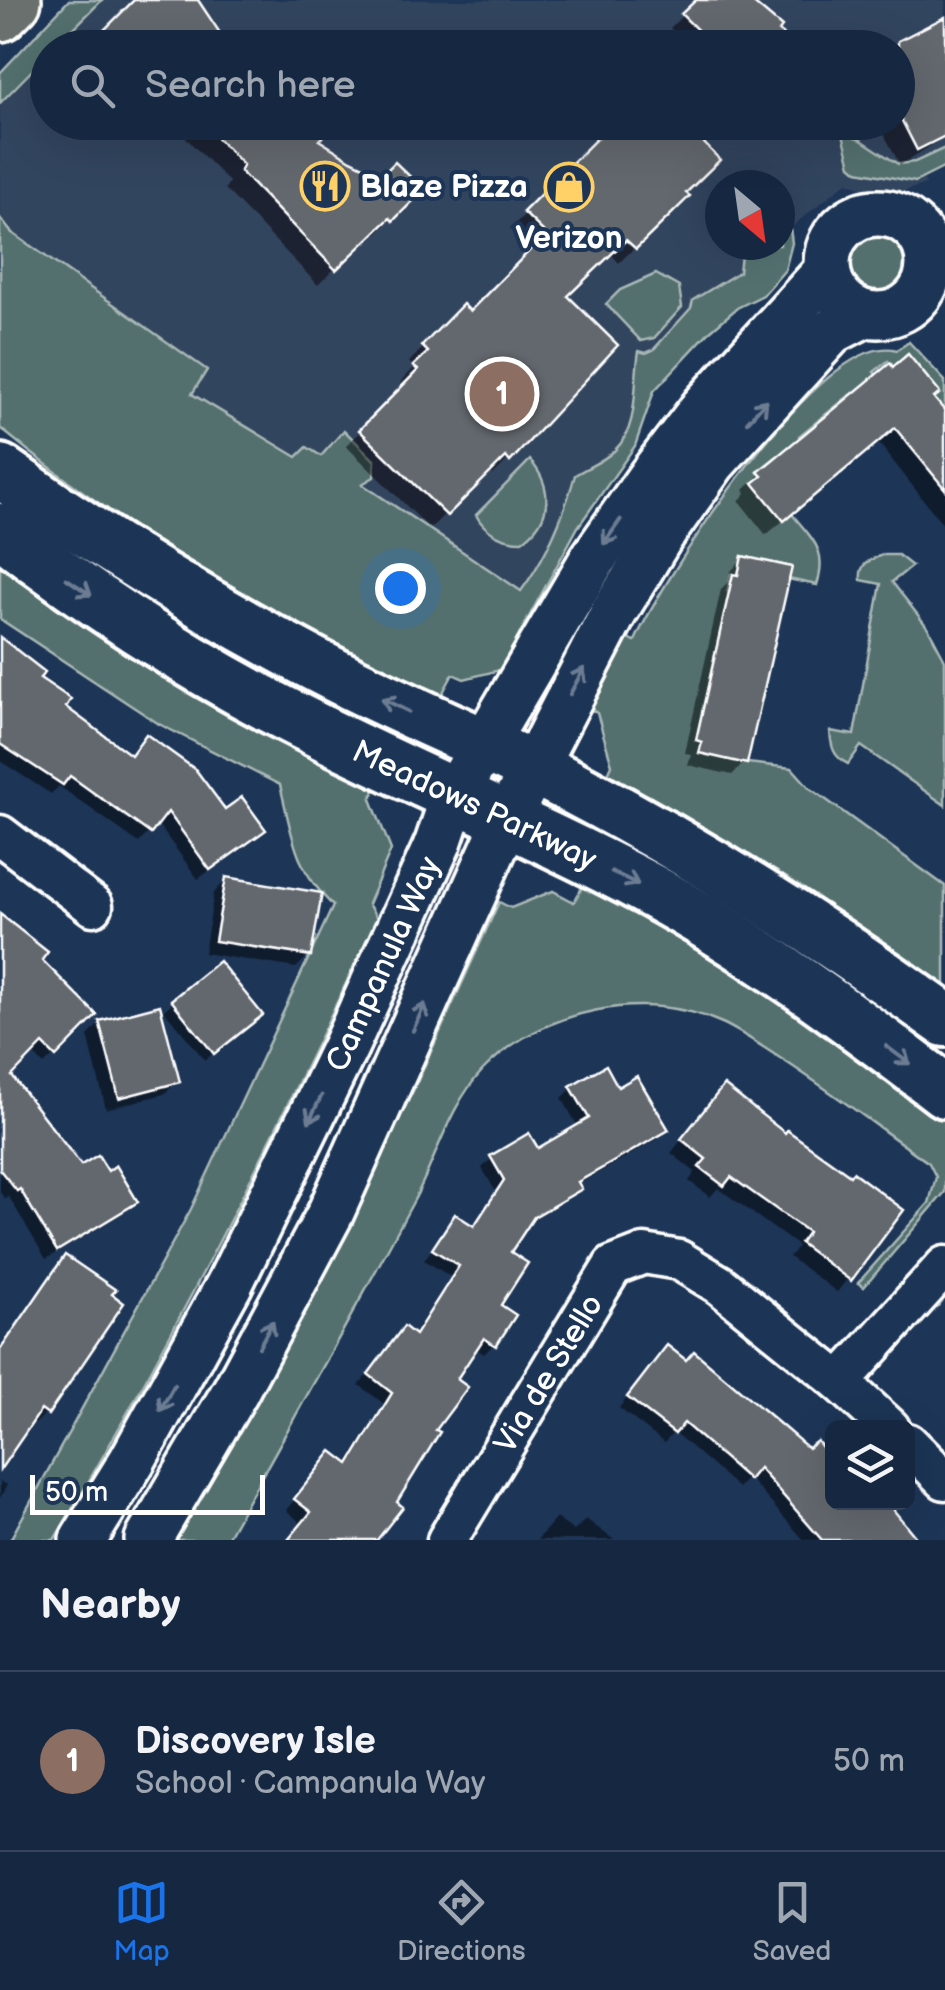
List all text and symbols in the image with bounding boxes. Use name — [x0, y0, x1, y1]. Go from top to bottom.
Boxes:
search box — [30, 30, 915, 140]
icon: search — [65, 58, 120, 113]
text: Search here — [145, 63, 356, 108]
restaurant icon: Blaze Pizza — [299, 160, 351, 212]
shop icon: Verizon — [543, 161, 595, 213]
place label: Blaze Pizza — [360, 168, 528, 207]
north arrow — [705, 170, 795, 260]
place label: Verizon — [515, 219, 623, 258]
pin: 1 — [470, 356, 534, 432]
one-way arrow — [746, 399, 768, 425]
one-way arrow — [602, 518, 623, 545]
your location — [375, 563, 426, 614]
one-way arrow — [65, 577, 92, 597]
one-way arrow — [568, 666, 587, 696]
one-way arrow — [381, 694, 411, 713]
street label: Meadows Parkway — [346, 732, 603, 880]
street label: Campanula Way — [318, 850, 450, 1078]
one-way arrow — [610, 870, 640, 889]
one-way arrow — [411, 1002, 429, 1033]
one-way arrow — [884, 1044, 911, 1065]
one-way arrow — [305, 1094, 324, 1123]
street label: Via de Stello — [486, 1287, 612, 1461]
one-way arrow — [257, 1319, 276, 1349]
one-way arrow — [156, 1383, 176, 1412]
map controls — [825, 1420, 915, 1510]
button: layers — [825, 1420, 915, 1510]
scale bar — [30, 1470, 265, 1514]
text: 50 m — [45, 1476, 108, 1509]
text: Nearby — [40, 1580, 180, 1631]
text: Discovery Isle — [135, 1719, 376, 1764]
text: 1 — [66, 1742, 79, 1781]
text: 50 m — [833, 1742, 905, 1781]
text: School · Campanula Way — [135, 1764, 485, 1803]
tab: Map — [114, 1875, 170, 1968]
tab: Directions — [397, 1875, 526, 1968]
tab: Saved — [753, 1875, 831, 1968]

